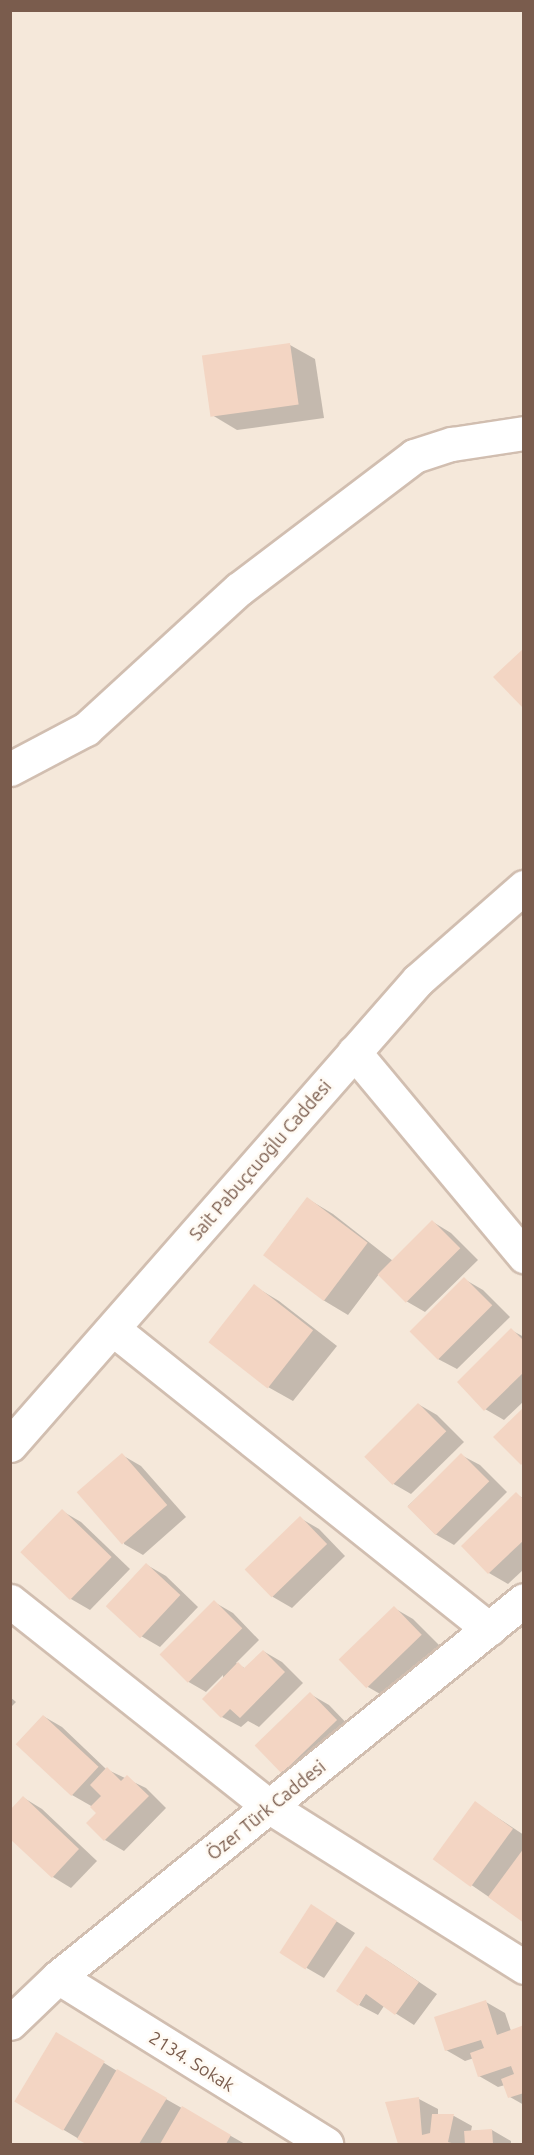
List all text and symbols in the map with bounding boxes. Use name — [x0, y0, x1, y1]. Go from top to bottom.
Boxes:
street label: Sait Pabuçcuoğlu Caddesi — [184, 1075, 336, 1245]
street label: Özer Türk Caddesi — [202, 1756, 330, 1864]
street label: 2134. Sokak — [145, 2026, 239, 2096]

